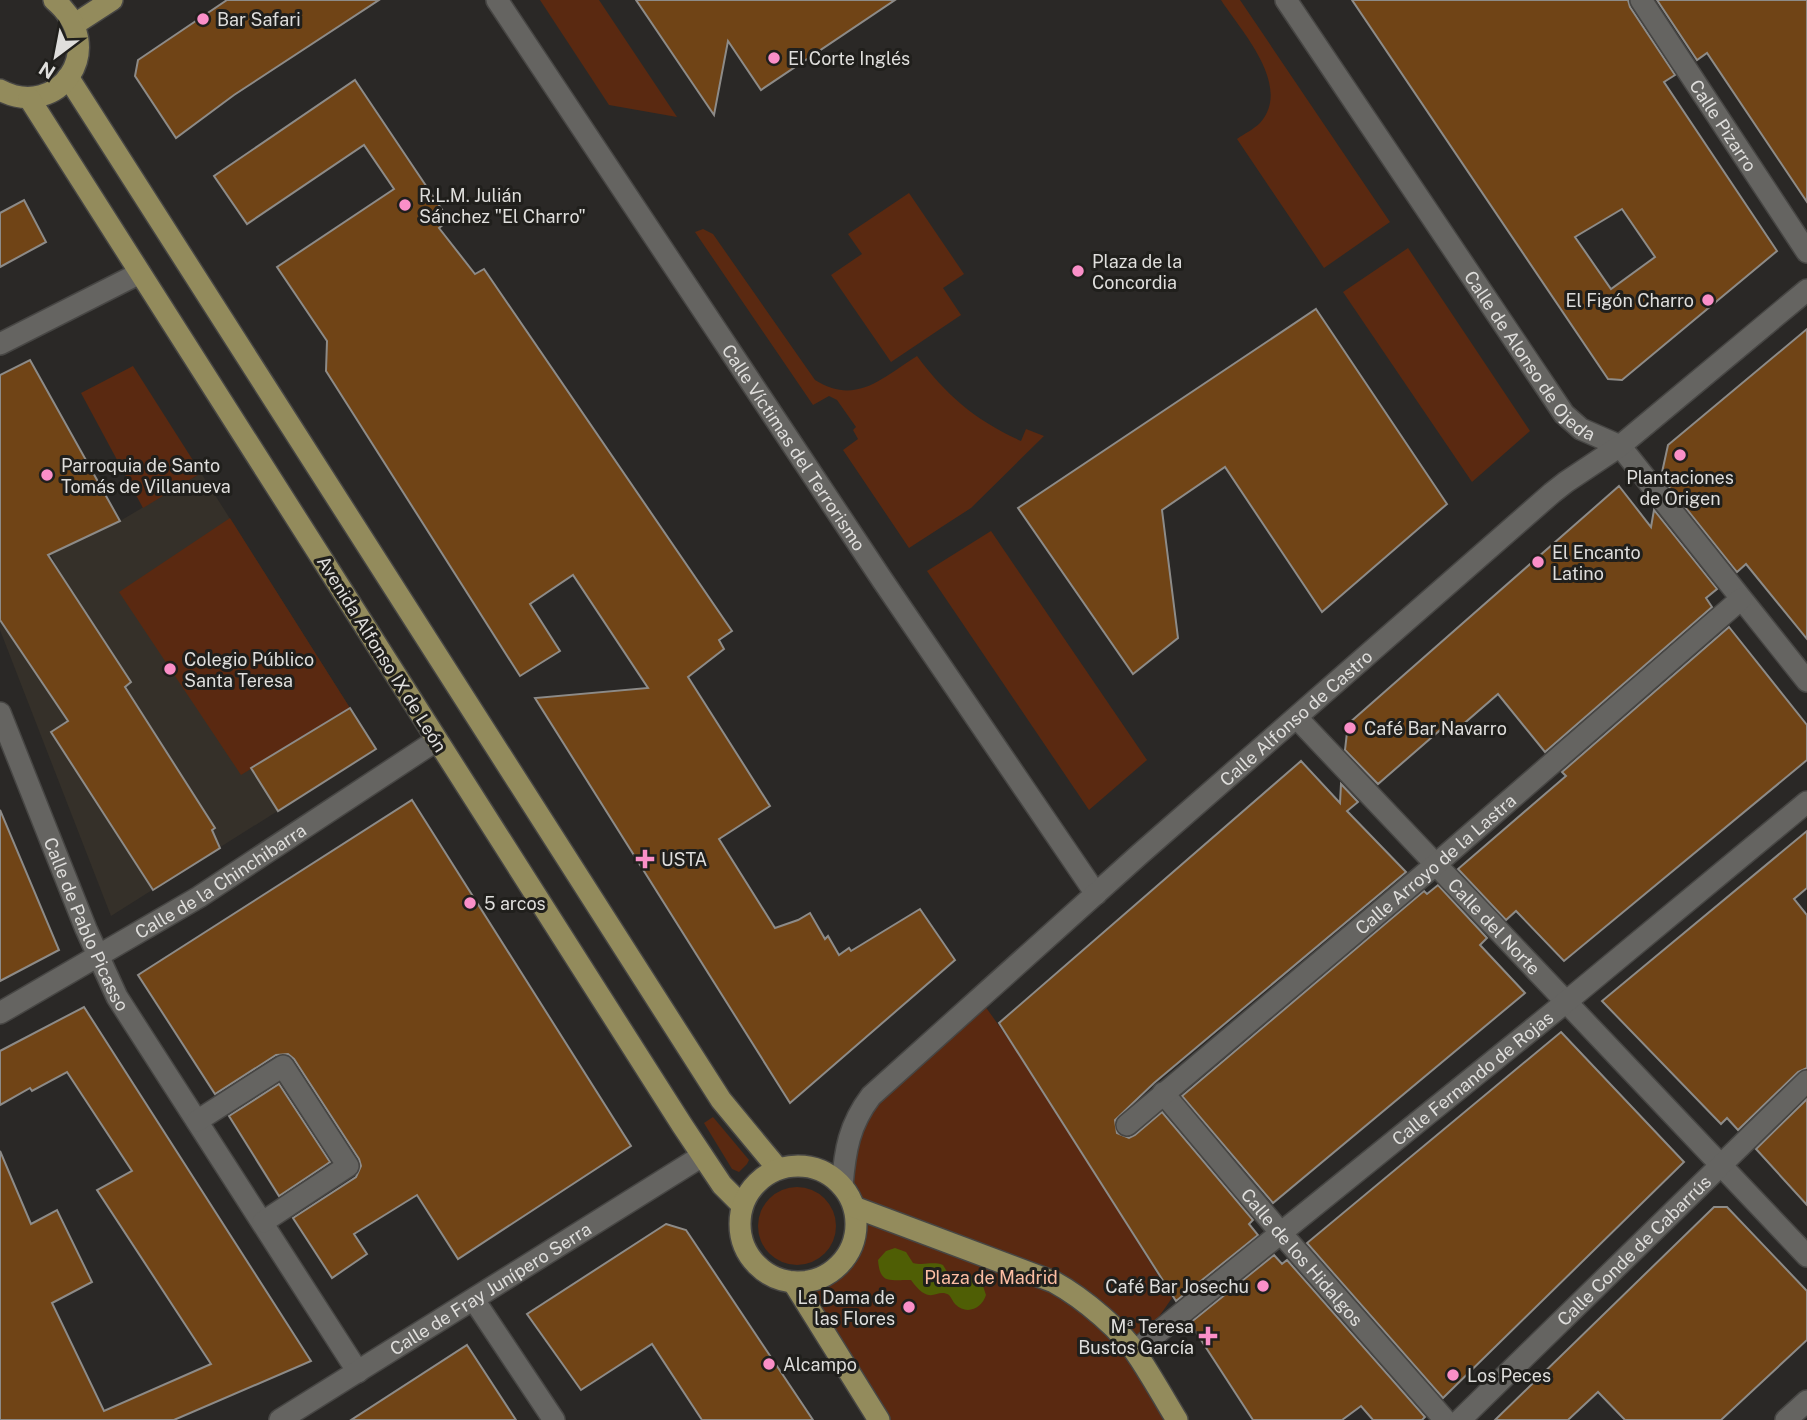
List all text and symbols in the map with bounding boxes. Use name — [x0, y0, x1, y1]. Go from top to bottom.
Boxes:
place label: Bar Safari — [217, 9, 301, 30]
marker: Bar Safari — [195, 11, 211, 27]
north arrow — [21, 21, 91, 91]
place label: El Corte Inglés — [788, 48, 910, 69]
marker: El Corte Inglés — [766, 50, 782, 66]
text: N — [35, 57, 59, 84]
street label: Calle Pizarro — [1686, 75, 1761, 175]
place label: R.L.M. Julián Sánchez "El Charro" — [419, 185, 586, 227]
marker: R.L.M. Julián Sánchez "El Charro" — [397, 197, 413, 213]
place label: Plaza de la Concordia — [1092, 251, 1182, 293]
marker: Plaza de la Concordia — [1070, 263, 1086, 279]
street label: Calle de Alonso de Ojeda — [1460, 267, 1598, 444]
place label: El Figón Charro — [1565, 290, 1694, 311]
marker: El Figón Charro — [1700, 292, 1716, 308]
street label: Calle Víctimas del Terrorismo — [718, 340, 870, 554]
marker: Plantaciones de Origen — [1672, 447, 1688, 463]
place label: Parroquia de Santo Tomás de Villanueva — [61, 455, 231, 497]
marker: Parroquia de Santo Tomás de Villanueva — [39, 467, 55, 483]
place label: Plantaciones de Origen — [1626, 467, 1734, 509]
place label: El Encanto Latino — [1552, 542, 1641, 584]
street label: Avenida Alfonso IX de León — [313, 552, 451, 756]
marker: El Encanto Latino — [1530, 554, 1546, 570]
street label: Calle Alfonso de Castro — [1215, 645, 1376, 790]
place label: Colegio Público Santa Teresa — [184, 649, 314, 691]
marker: Colegio Público Santa Teresa — [162, 661, 178, 677]
place label: Café Bar Navarro — [1364, 718, 1507, 739]
marker: Café Bar Navarro — [1342, 720, 1358, 736]
street label: Calle Arroyo de la Lastra — [1351, 789, 1520, 939]
street label: Calle de la Chinchibarra — [131, 819, 310, 943]
street label: Calle de Pablo Picasso — [40, 834, 134, 1015]
marker: USTA — [635, 849, 655, 869]
place label: USTA — [661, 849, 707, 870]
street label: Calle del Norte — [1444, 874, 1545, 979]
place label: 5 arcos — [484, 893, 546, 914]
marker: 5 arcos — [462, 895, 478, 911]
street label: Calle Fernando de Rojas — [1387, 1006, 1557, 1149]
street label: Calle Conde de Cabarrús — [1553, 1170, 1715, 1330]
street label: Calle de los Hidalgos — [1237, 1184, 1368, 1330]
street label: Calle de Fray Junípero Serra — [386, 1218, 595, 1359]
park label: Plaza de Madrid — [924, 1267, 1058, 1288]
place label: Café Bar Josechu — [1105, 1276, 1249, 1297]
marker: Café Bar Josechu — [1255, 1278, 1271, 1294]
place label: La Dama de las Flores — [798, 1287, 895, 1329]
marker: La Dama de las Flores — [901, 1299, 917, 1315]
place label: Mª Teresa Bustos García — [1078, 1316, 1194, 1358]
marker: Mª Teresa Bustos García — [1200, 1328, 1216, 1344]
place label: Alcampo — [783, 1354, 857, 1375]
marker: Alcampo — [761, 1356, 777, 1372]
place label: Los Peces — [1467, 1365, 1551, 1386]
marker: Los Peces — [1445, 1367, 1461, 1383]

